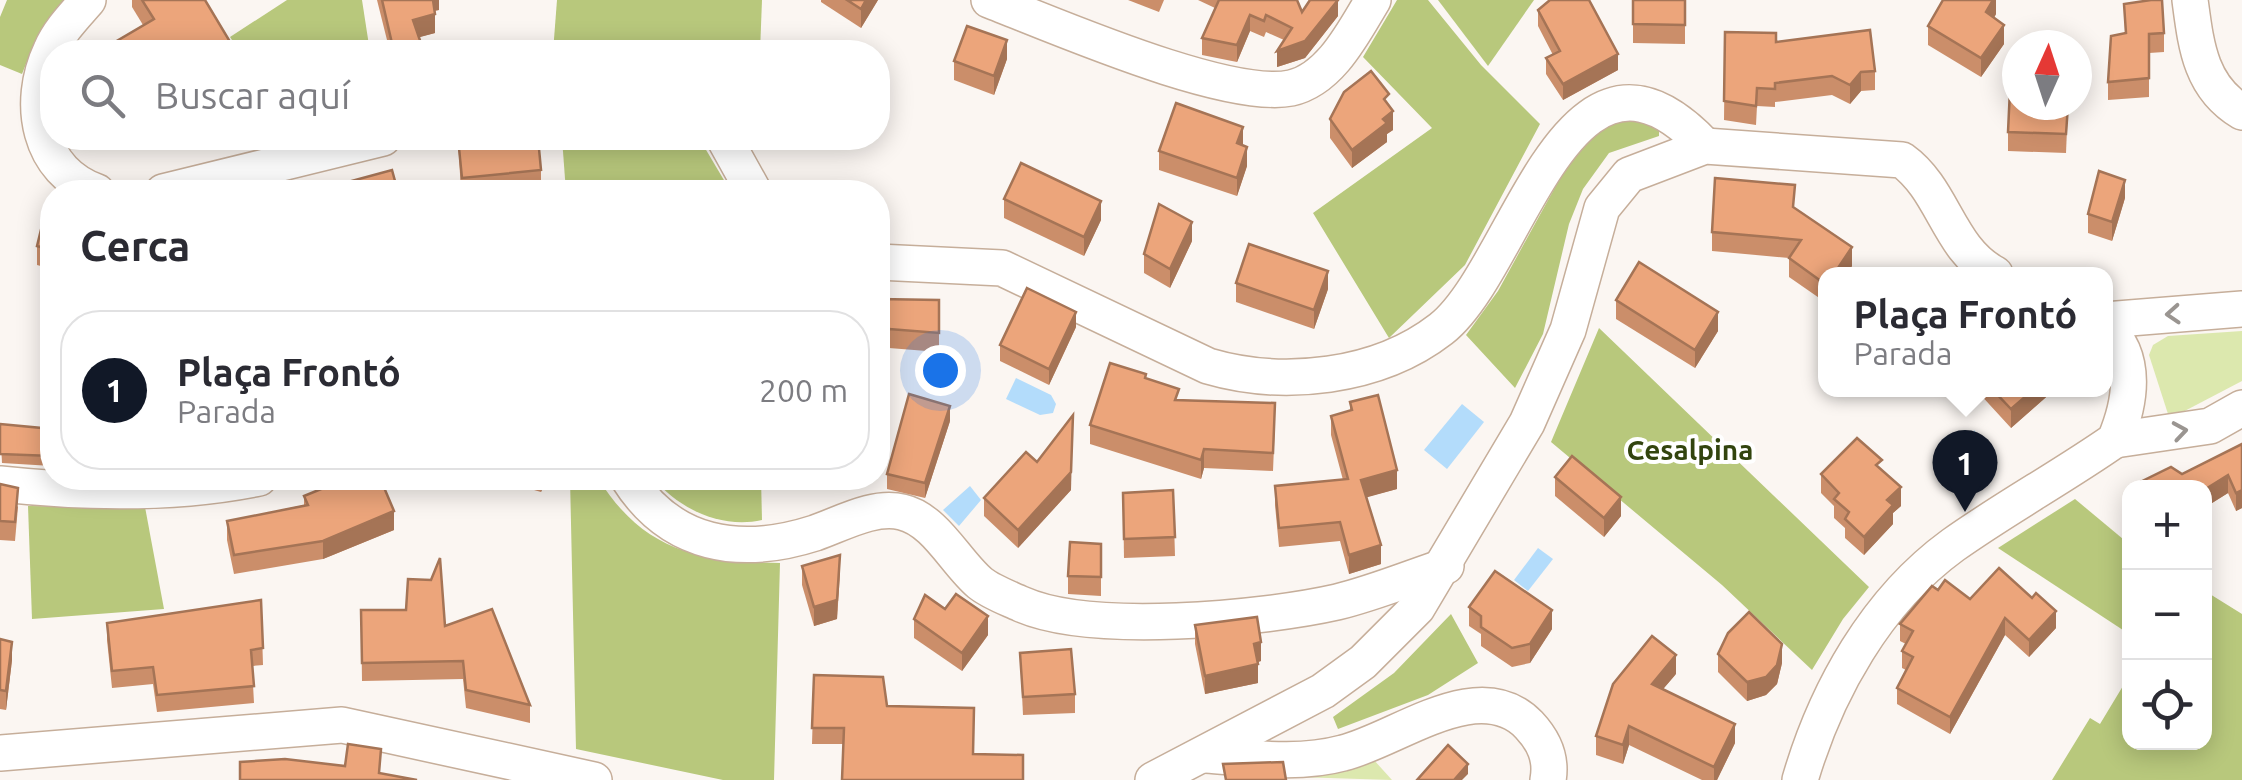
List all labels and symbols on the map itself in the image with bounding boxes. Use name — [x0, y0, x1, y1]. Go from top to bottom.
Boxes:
north arrow — [2002, 30, 2092, 120]
one-way arrow — [2165, 302, 2181, 324]
your location — [915, 345, 966, 396]
one-way arrow — [2172, 421, 2189, 442]
pin: 1 — [1932, 430, 1998, 512]
district label: Cesalpina — [1627, 434, 1753, 465]

